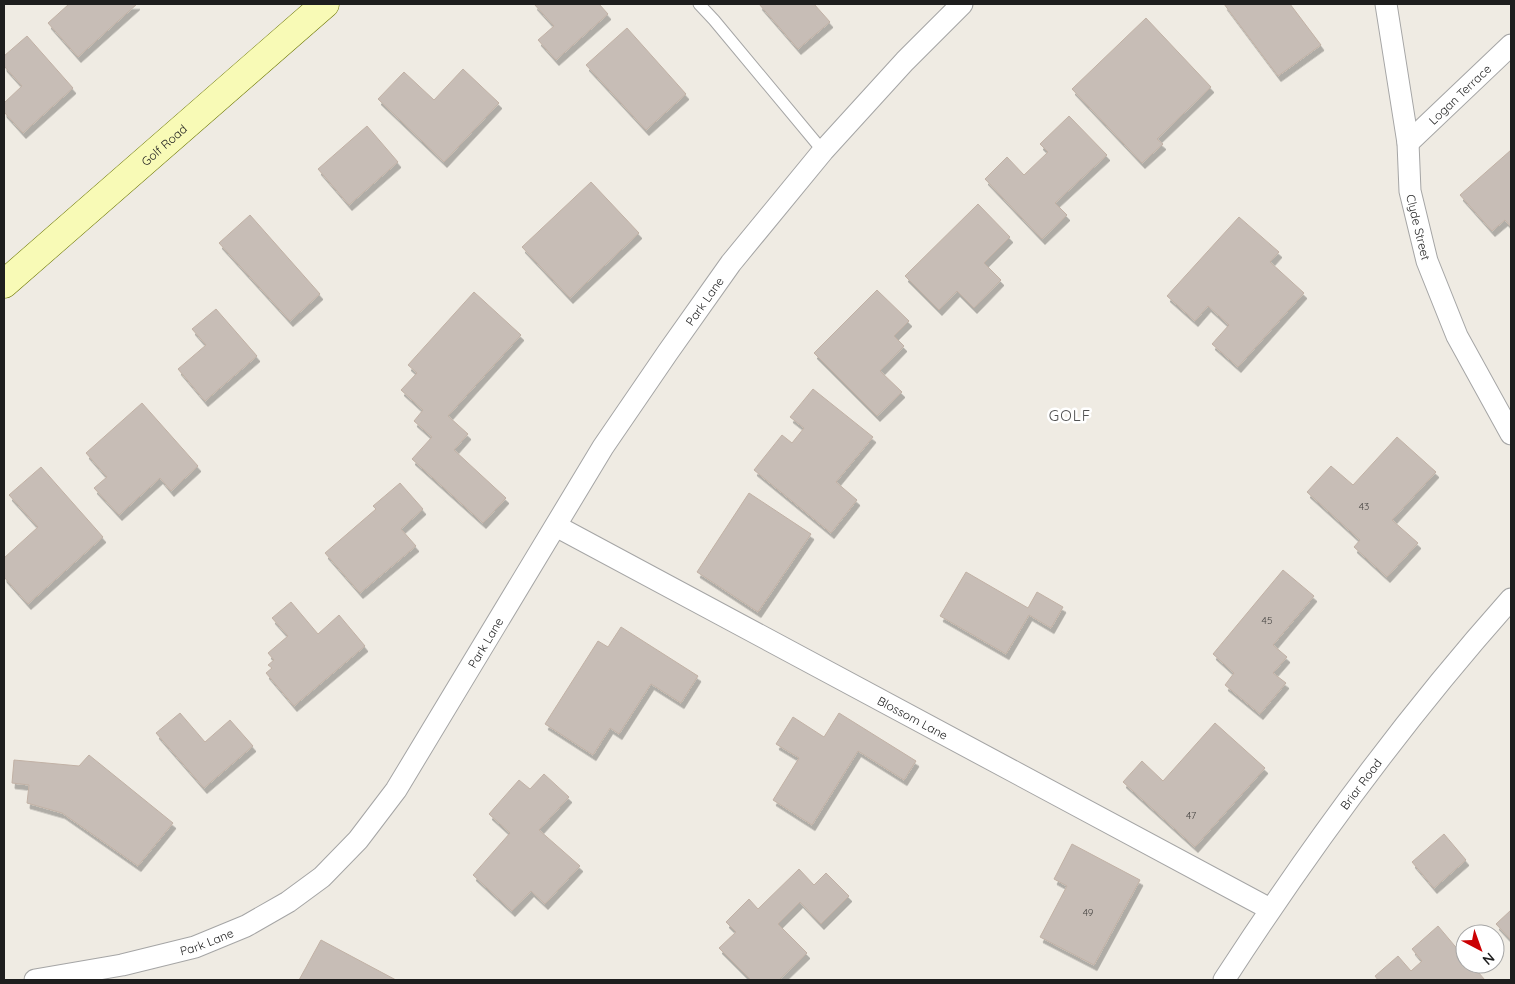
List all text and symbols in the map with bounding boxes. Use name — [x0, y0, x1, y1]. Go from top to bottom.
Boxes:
street label: Logan Terrace — [1425, 61, 1494, 127]
street label: Golf Road — [138, 121, 190, 169]
street label: Clyde Street — [1404, 193, 1434, 262]
street label: Park Lane — [682, 273, 727, 328]
district label: GOLF — [1049, 406, 1091, 425]
house number: 43 — [1359, 500, 1369, 513]
street label: Park Lane — [464, 614, 506, 670]
house number: 45 — [1262, 614, 1272, 627]
street label: Blossom Lane — [875, 692, 951, 743]
street label: Briar Road — [1337, 755, 1384, 812]
house number: 47 — [1186, 809, 1196, 822]
house number: 49 — [1083, 906, 1094, 919]
north arrow — [1455, 924, 1505, 974]
street label: Park Lane — [178, 925, 236, 958]
text: N — [1479, 949, 1498, 969]

